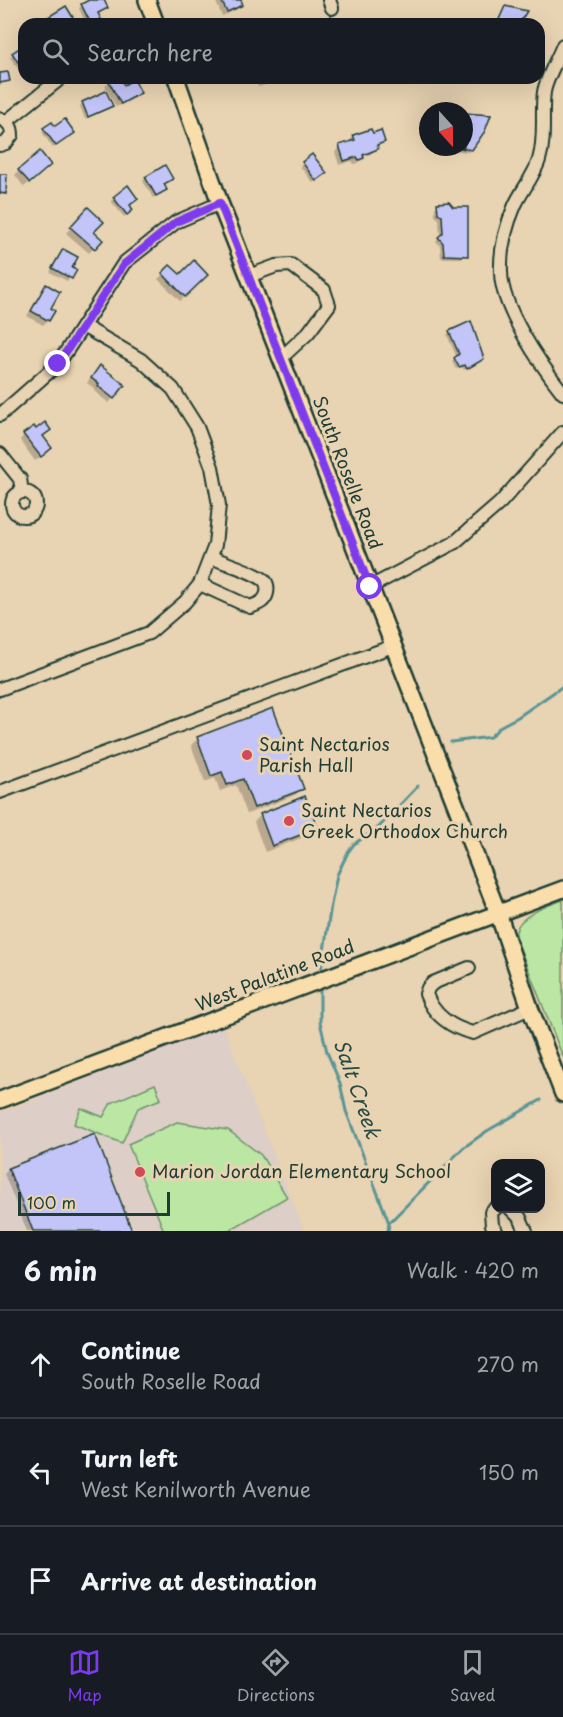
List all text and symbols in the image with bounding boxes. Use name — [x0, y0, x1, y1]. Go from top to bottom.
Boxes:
search box — [18, 18, 545, 84]
icon: search — [39, 35, 72, 68]
text: Search here — [87, 35, 213, 68]
north arrow — [419, 102, 473, 156]
route end — [44, 350, 70, 376]
street label: South Roselle Road — [307, 392, 390, 553]
route start — [356, 573, 382, 599]
place label: Saint Nectarios Parish Hall — [259, 730, 390, 778]
marker: Saint Nectarios Parish Hall — [240, 748, 254, 762]
place label: Saint Nectarios Greek Orthodox Church — [301, 796, 508, 844]
marker: Saint Nectarios Greek Orthodox Church — [282, 814, 296, 828]
street label: West Palatine Road — [191, 932, 358, 1017]
water label: Salt Creek — [327, 1035, 389, 1143]
place label: Marion Jordan Elementary School — [152, 1157, 451, 1184]
map controls — [491, 1159, 545, 1213]
button: layers — [491, 1159, 545, 1213]
marker: Marion Jordan Elementary School — [133, 1165, 147, 1179]
scale bar — [18, 1189, 170, 1216]
text: 100 m — [27, 1190, 76, 1214]
text: 6 min — [24, 1251, 97, 1290]
text: Walk · 420 m — [407, 1255, 539, 1285]
text: Continue — [81, 1333, 180, 1366]
icon: ahead — [24, 1348, 57, 1381]
text: 270 m — [476, 1349, 539, 1379]
text: South Roselle Road — [81, 1366, 261, 1396]
text: Turn left — [81, 1441, 178, 1474]
icon: left — [24, 1456, 57, 1489]
text: 150 m — [479, 1457, 539, 1487]
text: West Kenilworth Avenue — [81, 1474, 311, 1504]
icon: arrive — [24, 1564, 57, 1597]
text: Arrive at destination — [81, 1564, 317, 1597]
tab: Map — [68, 1646, 102, 1706]
tab: Directions — [237, 1646, 315, 1706]
tab: Saved — [450, 1646, 495, 1706]

